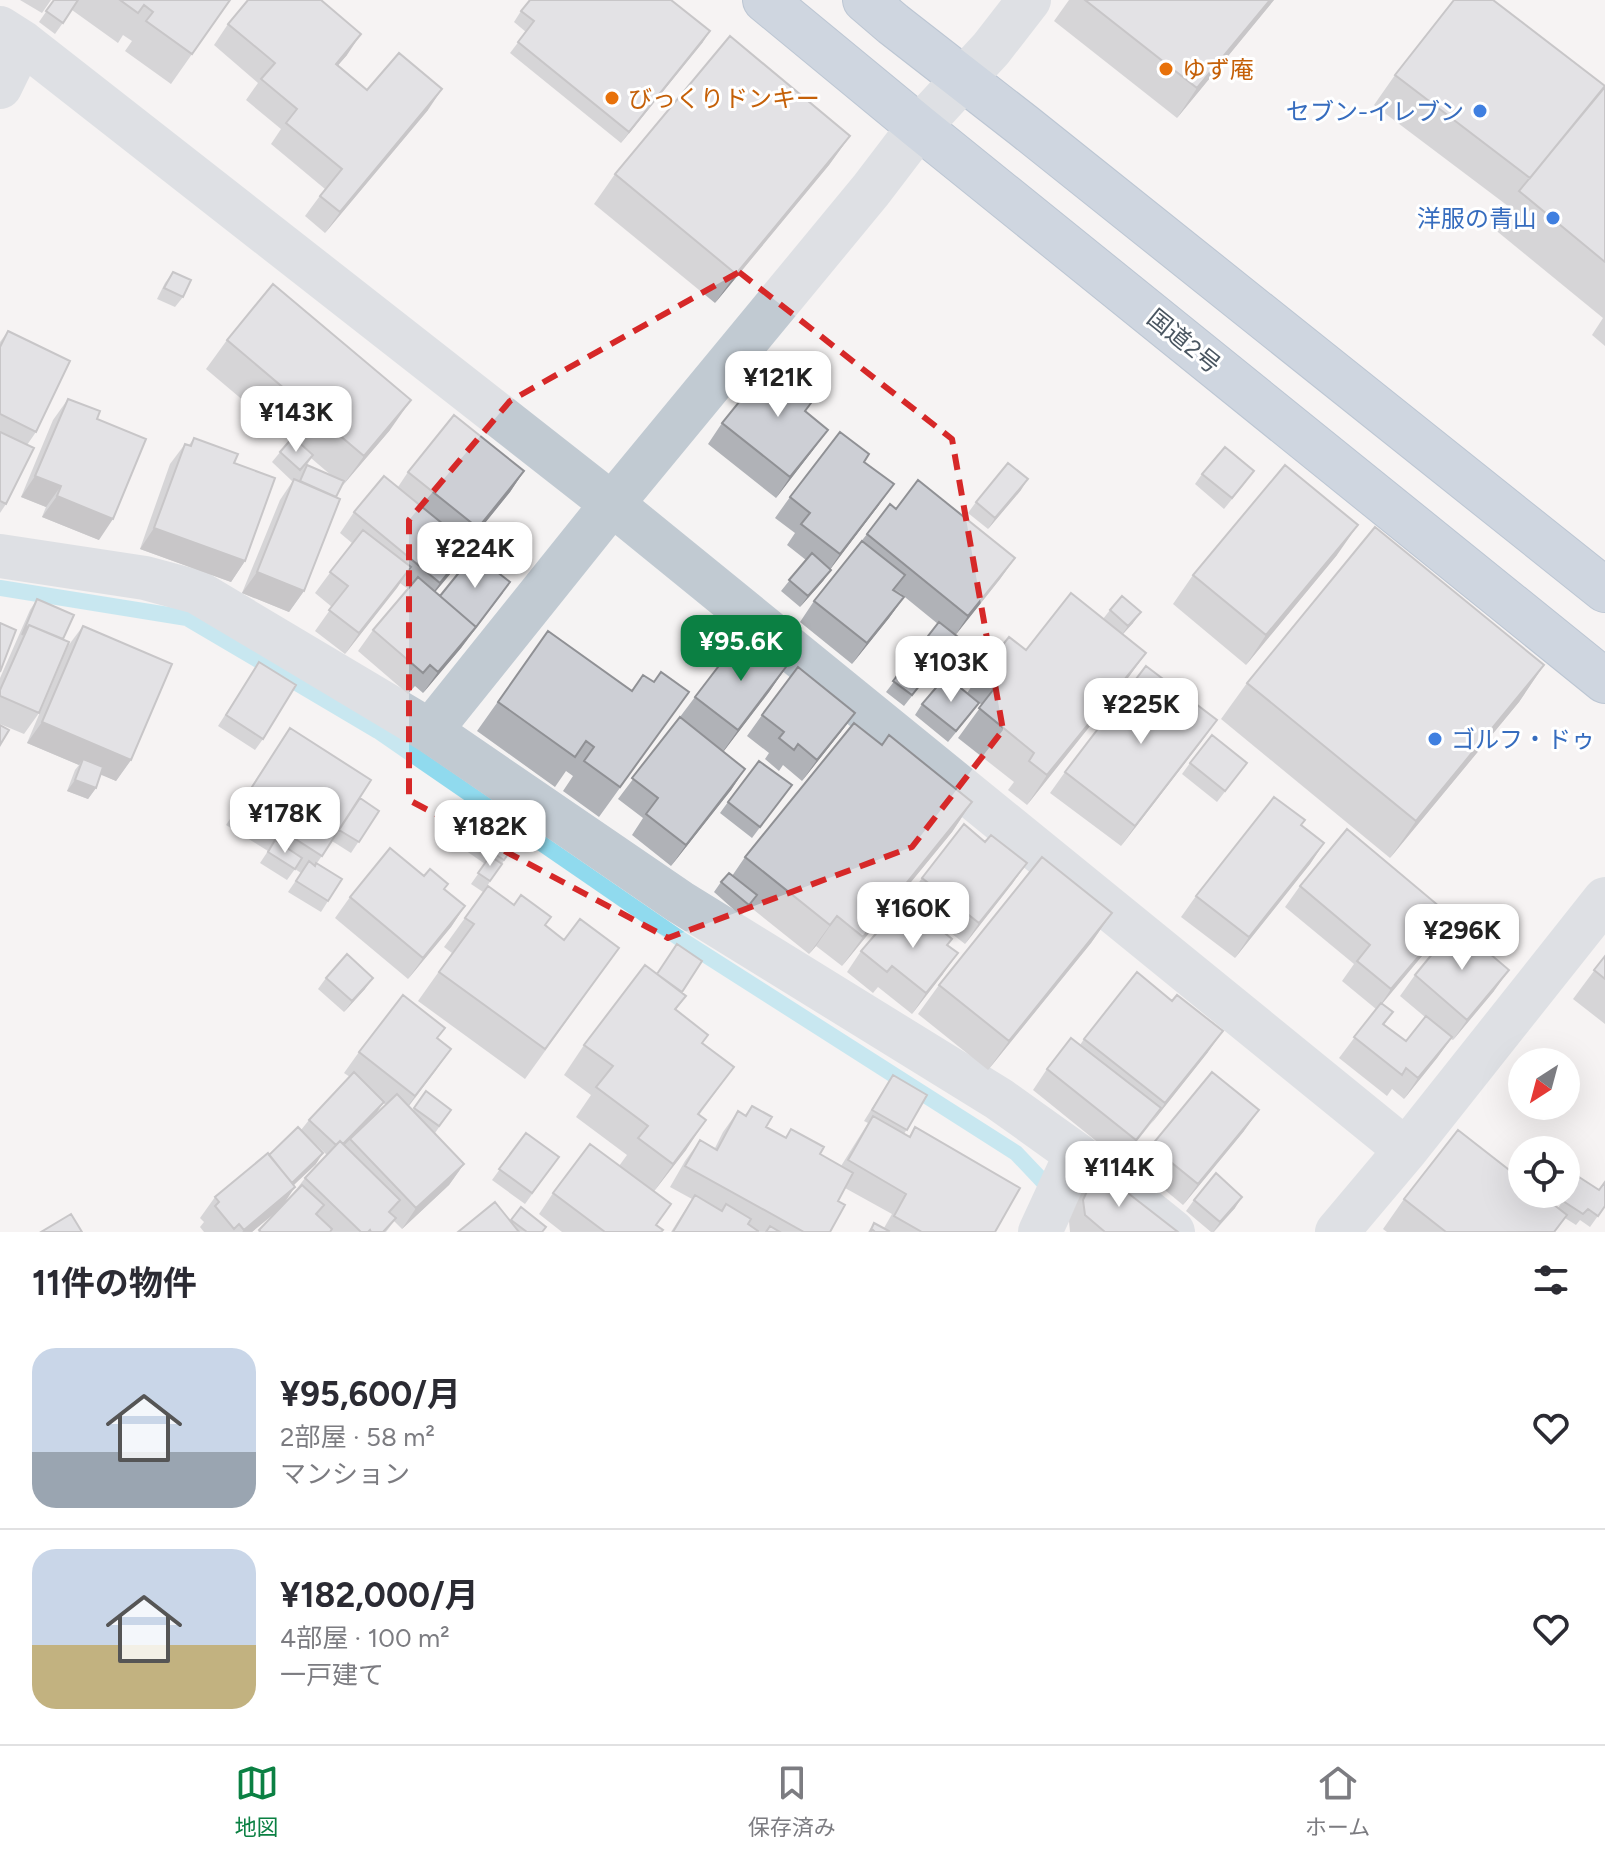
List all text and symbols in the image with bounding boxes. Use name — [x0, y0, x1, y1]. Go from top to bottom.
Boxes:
place label: ゆず庵 — [1182, 55, 1254, 84]
marker: ゆず庵 — [1157, 60, 1175, 78]
place label: びっくりドンキー — [628, 84, 820, 113]
marker: びっくりドンキー — [603, 89, 621, 107]
place label: セブン-イレブン — [1286, 97, 1464, 126]
marker: セブン-イレブン — [1471, 102, 1489, 120]
place label: 洋服の青山 — [1417, 204, 1537, 233]
marker: 洋服の青山 — [1544, 209, 1562, 227]
street label: 国道2号 — [1142, 303, 1226, 379]
pin: ¥121K — [722, 351, 834, 419]
text: ¥121K — [743, 361, 813, 393]
pin: ¥143K — [240, 386, 352, 454]
text: ¥143K — [259, 396, 333, 428]
pin: ¥224K — [419, 522, 531, 590]
text: ¥224K — [435, 532, 515, 564]
pin: ¥95.6K — [676, 615, 806, 683]
text: ¥95.6K — [699, 625, 783, 657]
pin: ¥103K — [895, 636, 1007, 704]
text: ¥103K — [913, 646, 989, 678]
pin: ¥225K — [1085, 678, 1197, 746]
text: ¥225K — [1102, 688, 1180, 720]
place label: ゴルフ・ドゥ — [1451, 725, 1595, 754]
marker: ゴルフ・ドゥ — [1426, 730, 1444, 748]
pin: ¥178K — [229, 787, 341, 855]
text: ¥178K — [248, 797, 322, 829]
pin: ¥182K — [434, 800, 546, 868]
text: ¥182K — [453, 810, 527, 842]
pin: ¥160K — [857, 882, 969, 950]
text: ¥160K — [875, 892, 951, 924]
pin: ¥296K — [1406, 904, 1518, 972]
text: ¥296K — [1423, 914, 1501, 946]
north arrow — [1508, 1048, 1580, 1120]
map controls — [1508, 1048, 1580, 1208]
button: locate — [1508, 1136, 1580, 1208]
pin: ¥114K — [1063, 1141, 1175, 1209]
text: ¥114K — [1083, 1151, 1155, 1183]
icon: filters — [1529, 1258, 1573, 1302]
text: 11件の物件 — [32, 1263, 197, 1304]
text: ¥95,600/月 — [280, 1374, 461, 1415]
icon: home — [96, 1380, 192, 1476]
icon: heart — [1529, 1406, 1573, 1450]
text: 2部屋 · 58 m² — [280, 1421, 435, 1453]
text: マンション — [280, 1458, 410, 1490]
text: ¥182,000/月 — [280, 1575, 479, 1616]
icon: home — [96, 1581, 192, 1677]
icon: heart — [1529, 1607, 1573, 1651]
text: 4部屋 · 100 m² — [280, 1622, 450, 1654]
text: 一戸建て — [280, 1659, 384, 1691]
tab: 地図 — [235, 1761, 279, 1841]
tab: 保存済み — [748, 1761, 836, 1841]
tab: ホーム — [1305, 1761, 1370, 1841]

